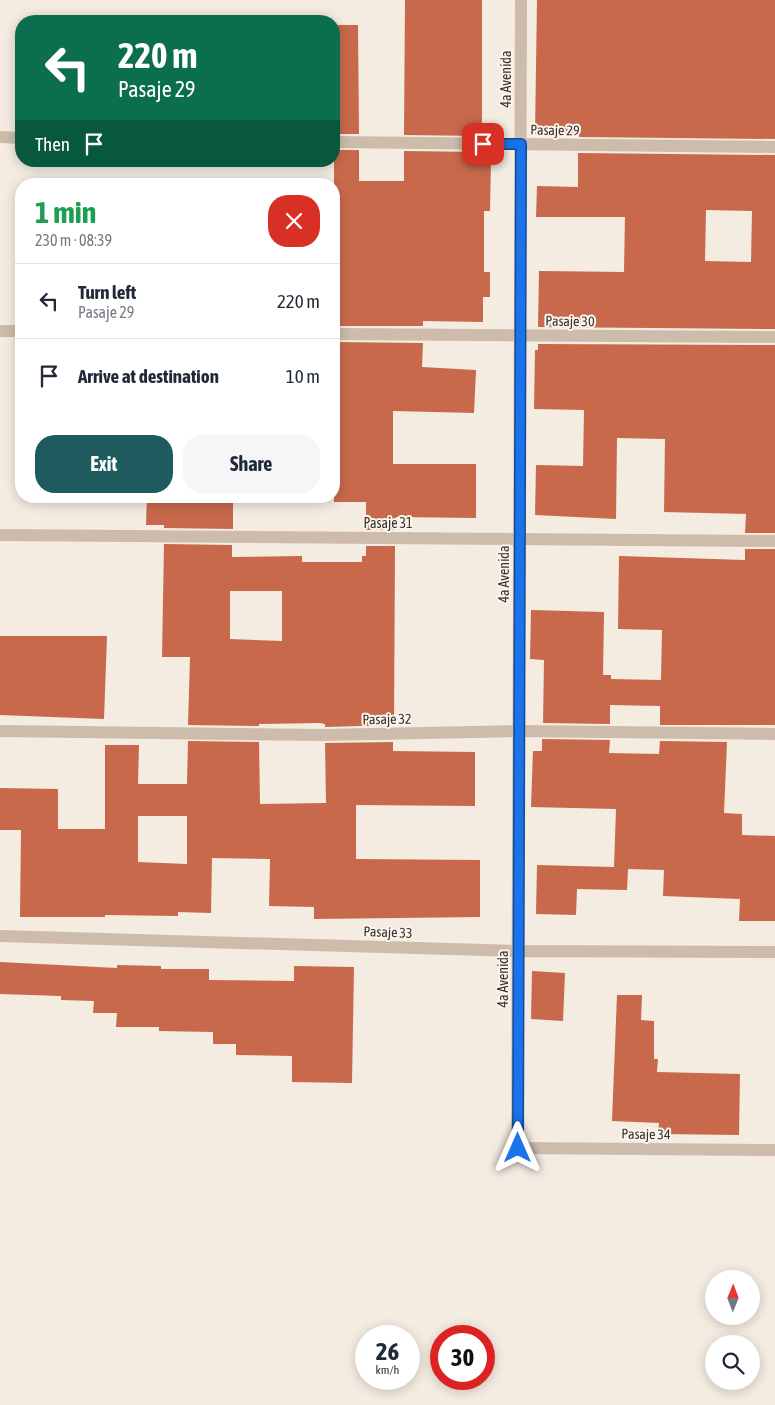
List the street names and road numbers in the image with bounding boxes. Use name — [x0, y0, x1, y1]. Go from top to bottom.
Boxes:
street label: 4a Avenida — [498, 50, 514, 108]
street label: Pasaje 29 — [530, 122, 580, 138]
street label: Pasaje 30 — [545, 313, 595, 329]
street label: Pasaje 31 — [363, 515, 413, 531]
street label: 4a Avenida — [496, 545, 512, 603]
street label: Pasaje 32 — [362, 711, 412, 727]
street label: Pasaje 33 — [363, 923, 413, 941]
street label: 4a Avenida — [495, 950, 511, 1008]
street label: Pasaje 34 — [621, 1126, 671, 1142]

